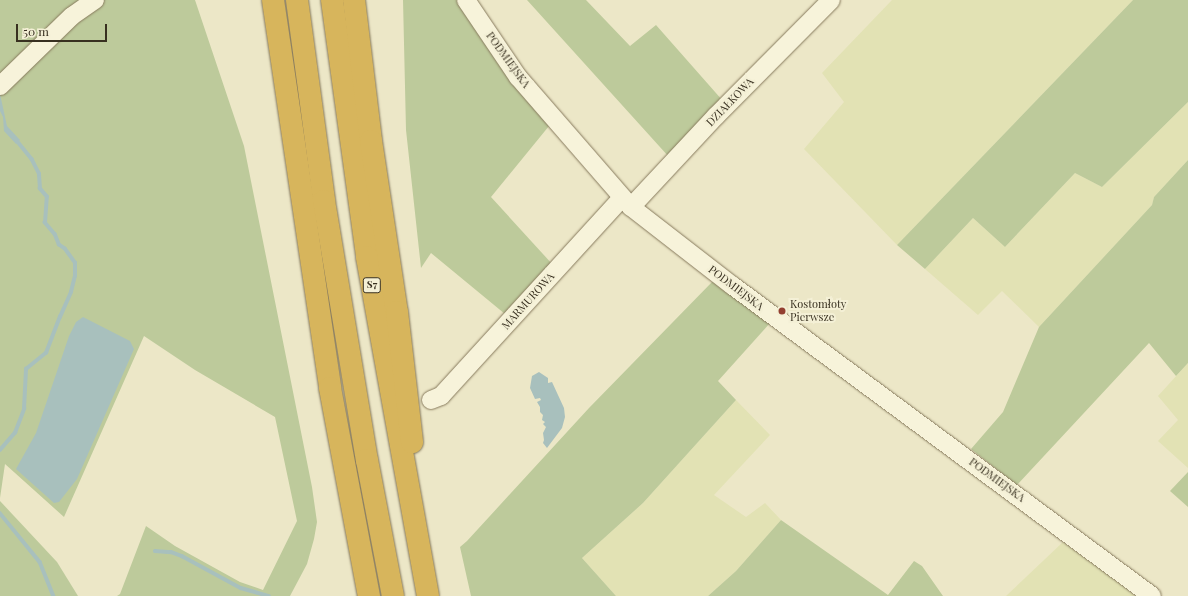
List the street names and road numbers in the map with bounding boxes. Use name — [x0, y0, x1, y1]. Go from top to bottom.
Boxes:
street label: PODMIEJSKA — [483, 29, 533, 91]
street label: DZIAŁKOWA — [704, 75, 756, 129]
street label: PODMIEJSKA — [706, 263, 766, 313]
street label: MARMUROWA — [499, 270, 557, 332]
road number: S7 — [362, 277, 382, 293]
street label: PODMIEJSKA — [966, 455, 1028, 505]

